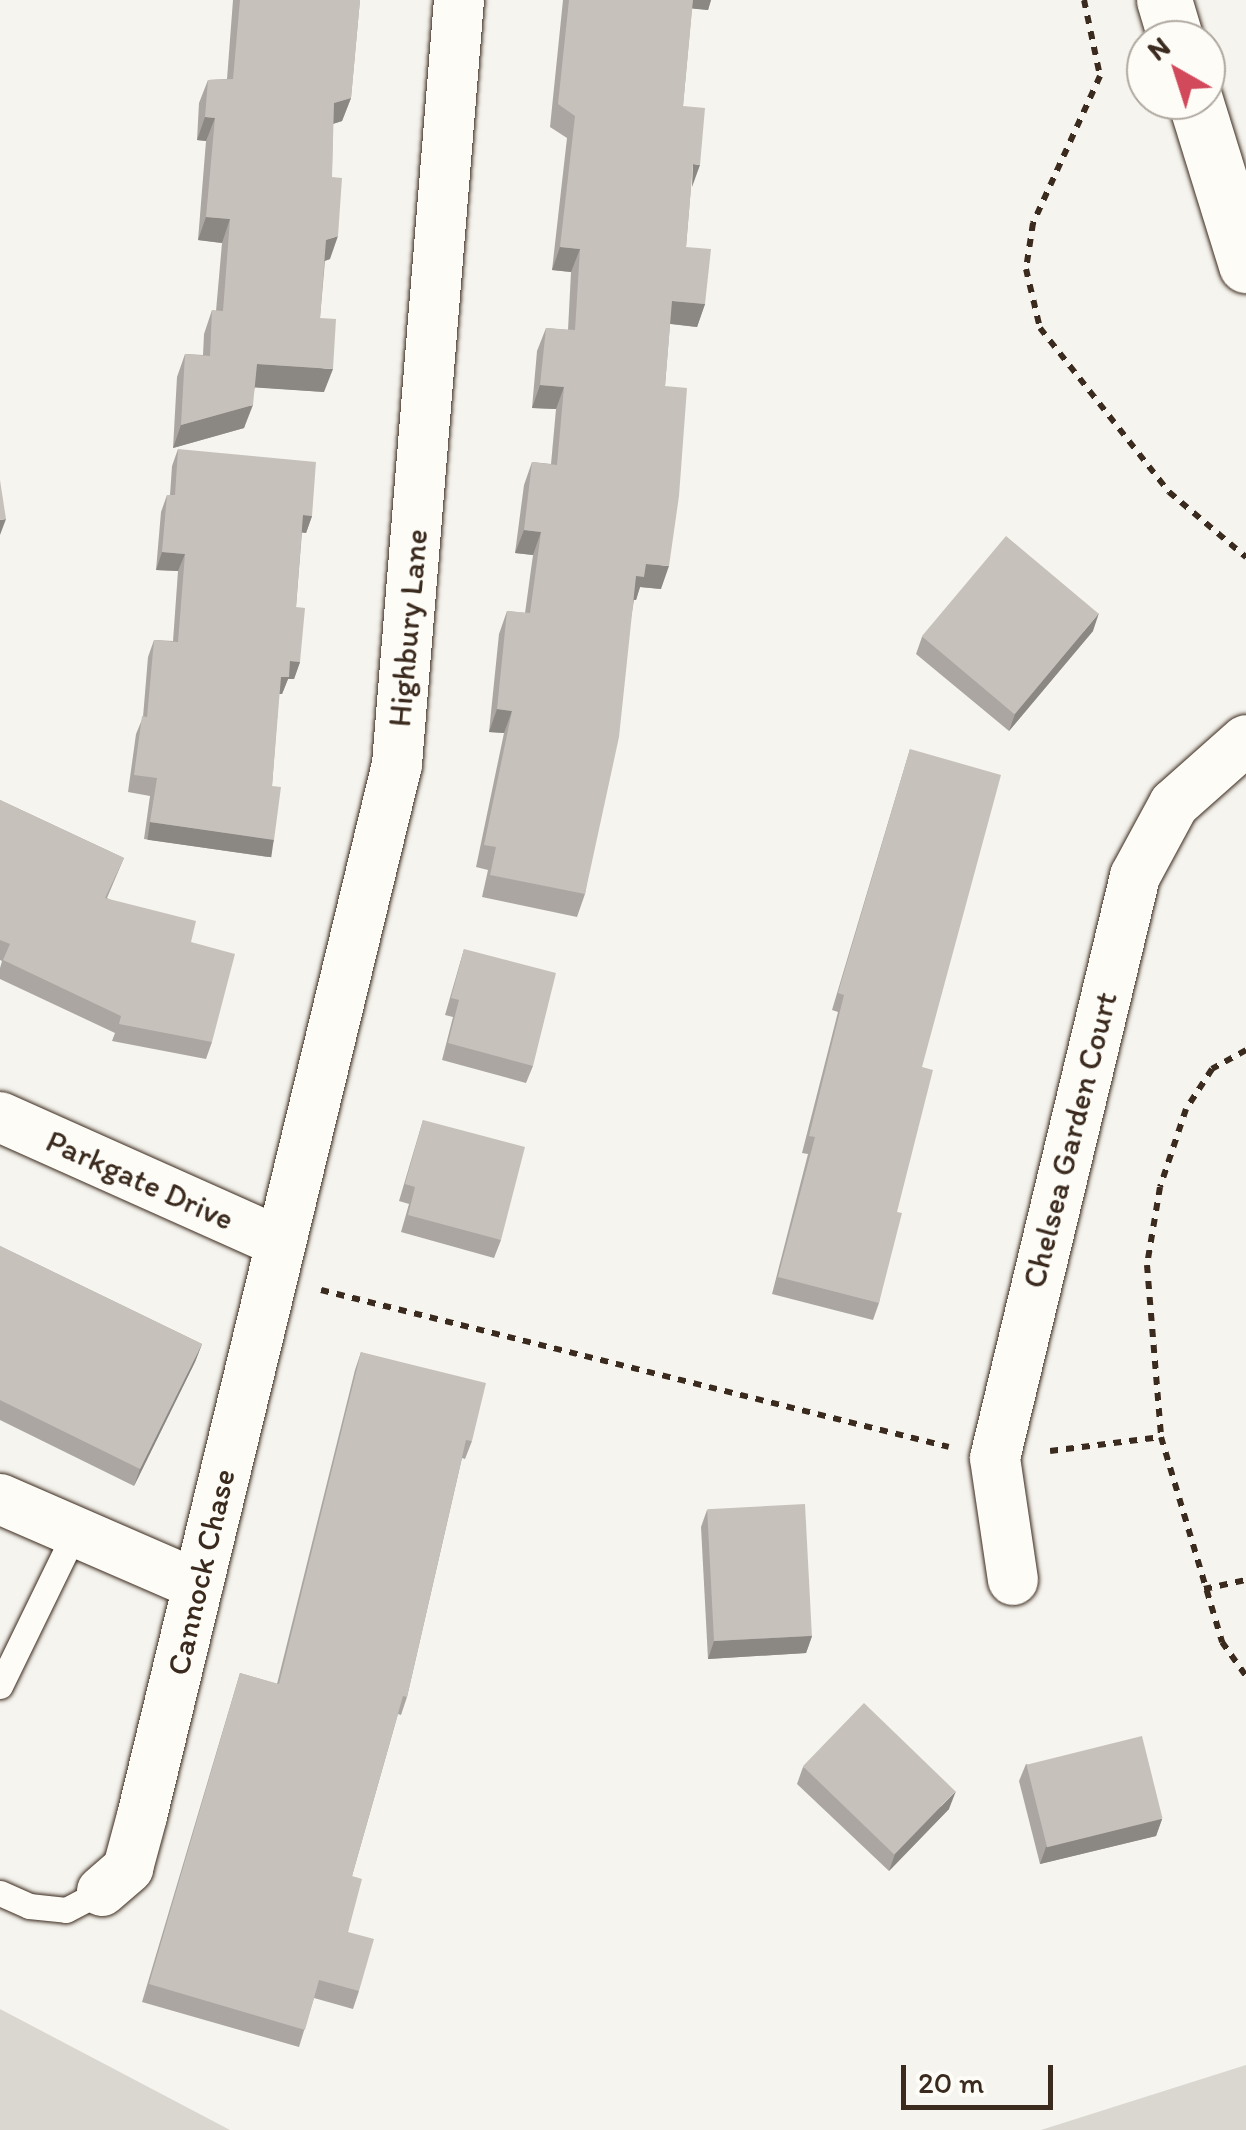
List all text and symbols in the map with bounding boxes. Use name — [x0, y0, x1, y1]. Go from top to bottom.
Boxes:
north arrow — [1126, 20, 1226, 120]
text: N — [1140, 29, 1176, 67]
street label: Highbury Lane — [380, 528, 436, 728]
street label: Chelsea Garden Court — [1015, 988, 1125, 1292]
street label: Parkgate Drive — [40, 1121, 240, 1239]
street label: Cannock Chase — [159, 1465, 243, 1679]
scale bar — [906, 2045, 1058, 2107]
text: 20 m — [918, 2064, 984, 2101]

